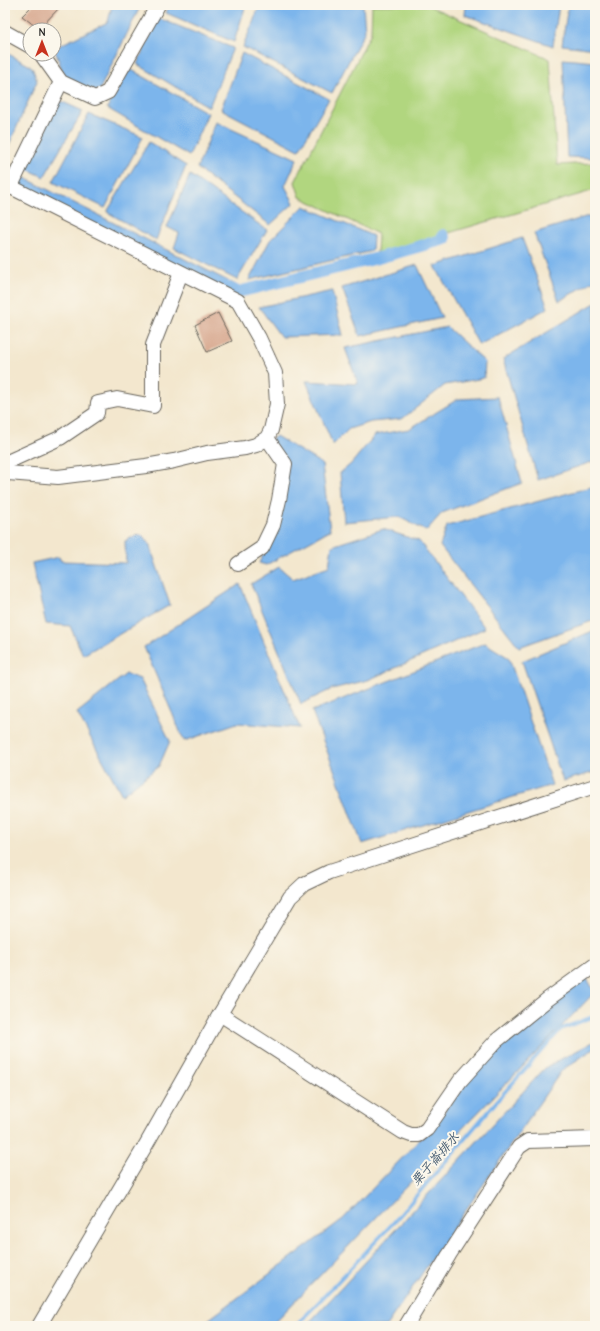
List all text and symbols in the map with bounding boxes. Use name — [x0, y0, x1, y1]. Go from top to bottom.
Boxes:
north arrow — [22, 22, 62, 62]
text: N — [38, 26, 46, 39]
water label: 栗子崙排水 — [408, 1129, 463, 1188]

